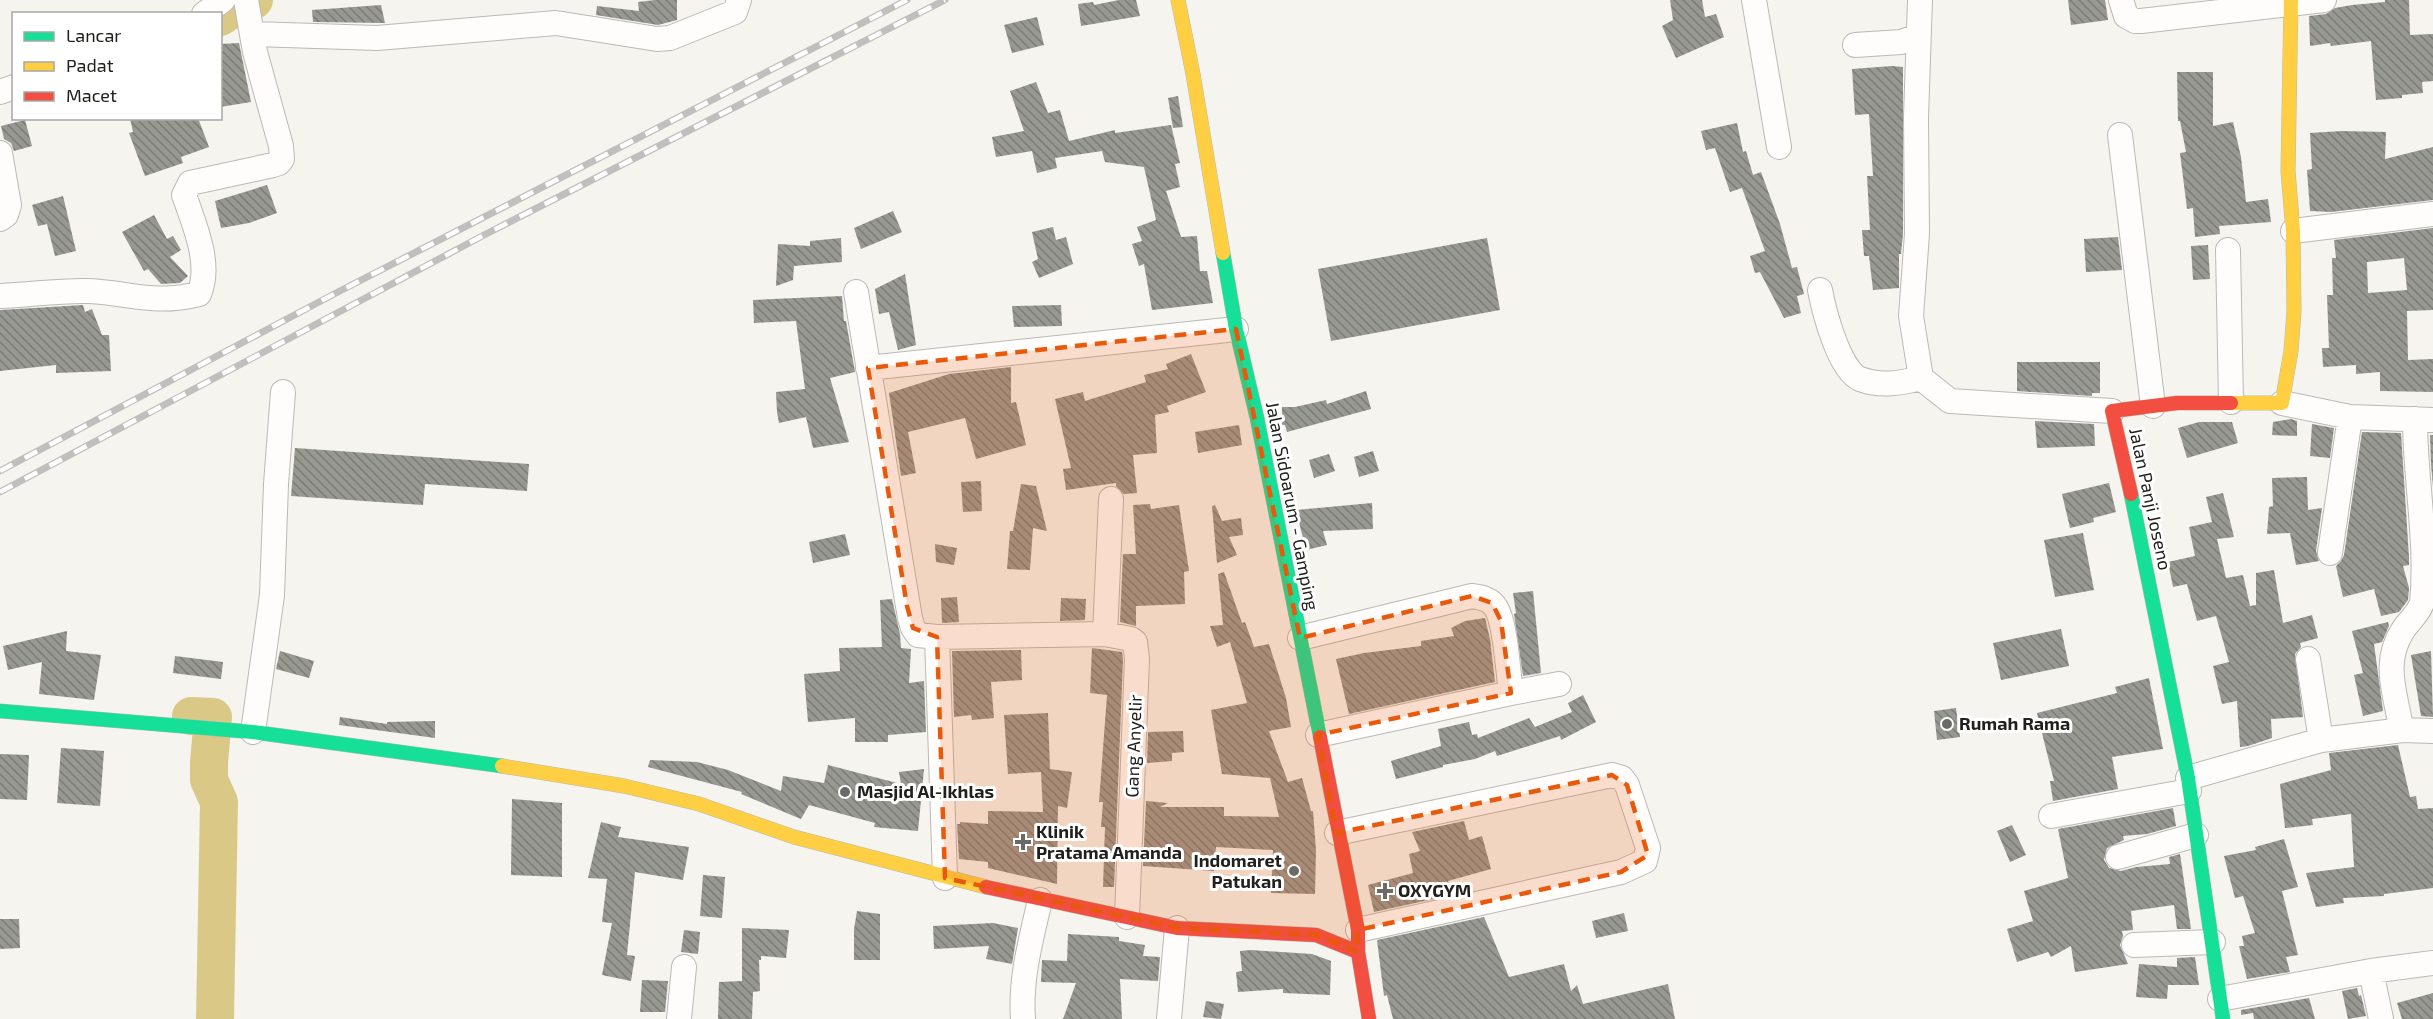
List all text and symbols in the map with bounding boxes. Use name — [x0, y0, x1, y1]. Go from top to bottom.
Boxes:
legend — [12, 12, 222, 120]
text: Lancar — [66, 24, 122, 46]
text: Padat — [66, 54, 114, 76]
text: Macet — [66, 84, 117, 106]
street label: Jalan Sidoarum - Gamping — [1262, 399, 1324, 612]
street label: Jalan Panji Joseno — [2125, 426, 2177, 572]
street label: Gang Anyelir — [1120, 694, 1146, 798]
place label: Rumah Rama — [1959, 712, 2070, 734]
marker: Rumah Rama — [1940, 717, 1954, 731]
place label: Masjid Al-Ikhlas — [857, 780, 994, 802]
marker: Masjid Al-Ikhlas — [838, 785, 852, 799]
place label: Klinik Pratama Amanda — [1036, 820, 1182, 863]
marker: Klinik Pratama Amanda — [1014, 833, 1032, 851]
place label: Indomaret Patukan — [1193, 849, 1283, 892]
marker: Indomaret Patukan — [1287, 864, 1301, 878]
place label: OXYGYM — [1398, 879, 1471, 901]
marker: OXYGYM — [1376, 882, 1394, 900]

